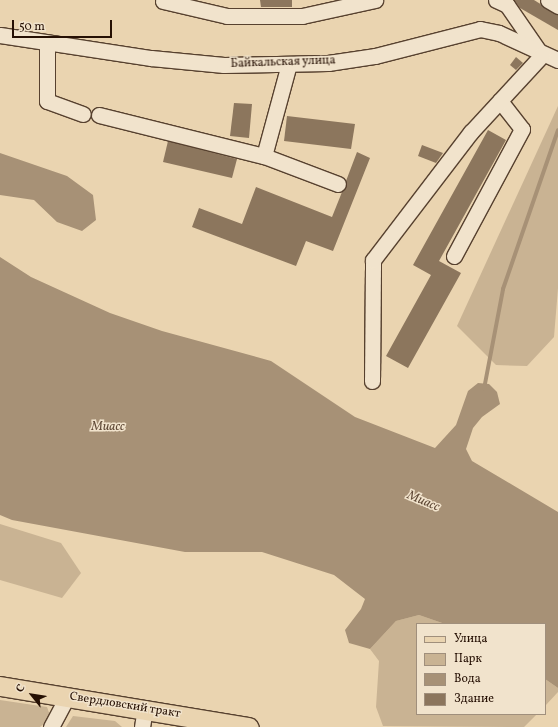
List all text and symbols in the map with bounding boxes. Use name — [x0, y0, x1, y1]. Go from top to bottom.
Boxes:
scale bar — [14, 12, 114, 38]
text: 50 m — [19, 19, 45, 35]
street label: Байкальская улица — [230, 54, 336, 72]
water label: Миасс — [91, 419, 125, 435]
water label: Миасс — [404, 488, 442, 516]
legend — [416, 623, 546, 715]
text: Улица — [454, 631, 487, 647]
text: Парк — [454, 651, 482, 667]
text: Вода — [454, 671, 481, 687]
north arrow — [12, 675, 52, 715]
text: С — [13, 682, 29, 696]
street label: Свердловский тракт — [68, 690, 182, 722]
text: Здание — [454, 691, 494, 707]

